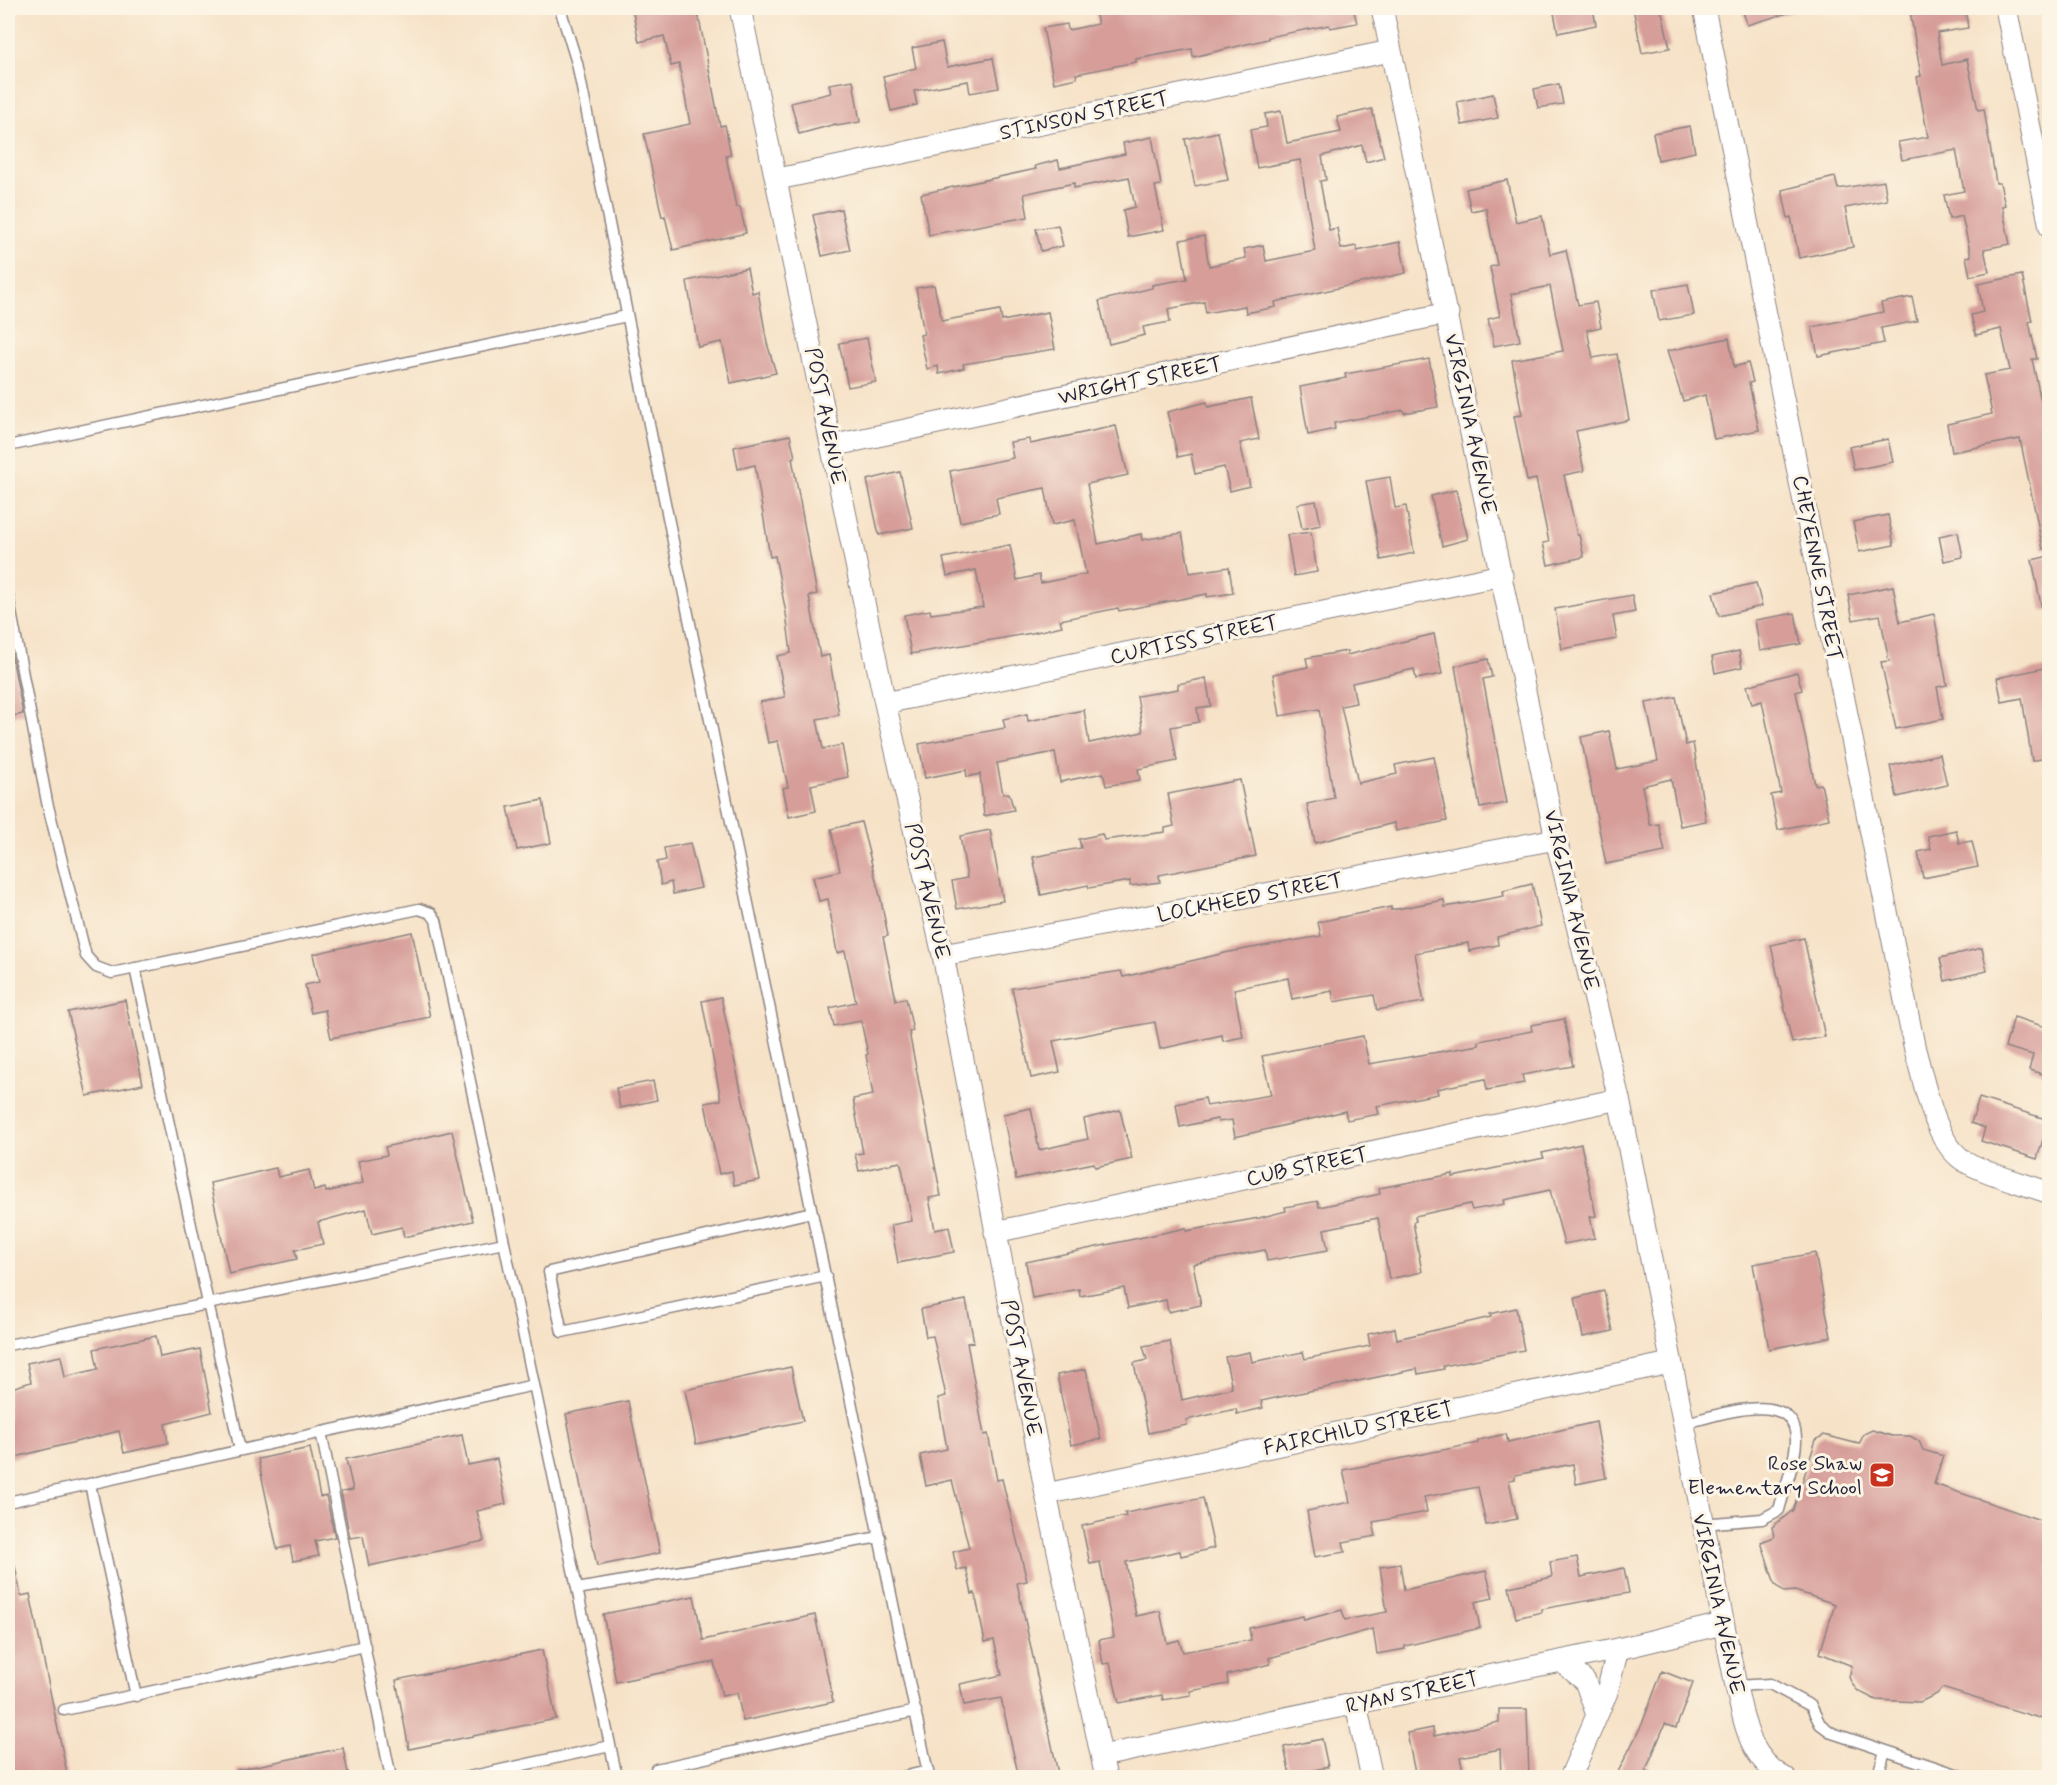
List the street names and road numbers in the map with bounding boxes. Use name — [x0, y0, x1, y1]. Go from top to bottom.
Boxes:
street label: STINSON STREET — [997, 84, 1171, 148]
street label: VIRGINIA AVENUE — [1437, 331, 1503, 517]
street label: POST AVENUE — [798, 345, 852, 487]
street label: WRIGHT STREET — [1056, 350, 1225, 412]
street label: CHEYENNE STREET — [1785, 473, 1849, 663]
street label: CURTISS STREET — [1108, 608, 1281, 671]
street label: VIRGINIA AVENUE — [1537, 807, 1605, 993]
street label: POST AVENUE — [898, 820, 956, 962]
street label: LOCKHEED STREET — [1155, 866, 1345, 930]
street label: CUB STREET — [1244, 1140, 1371, 1194]
street label: POST AVENUE — [994, 1297, 1048, 1439]
street label: FAIRCHILD STREET — [1261, 1395, 1456, 1463]
street label: VIRGINIA AVENUE — [1685, 1511, 1751, 1697]
street label: RYAN STREET — [1343, 1665, 1481, 1721]

